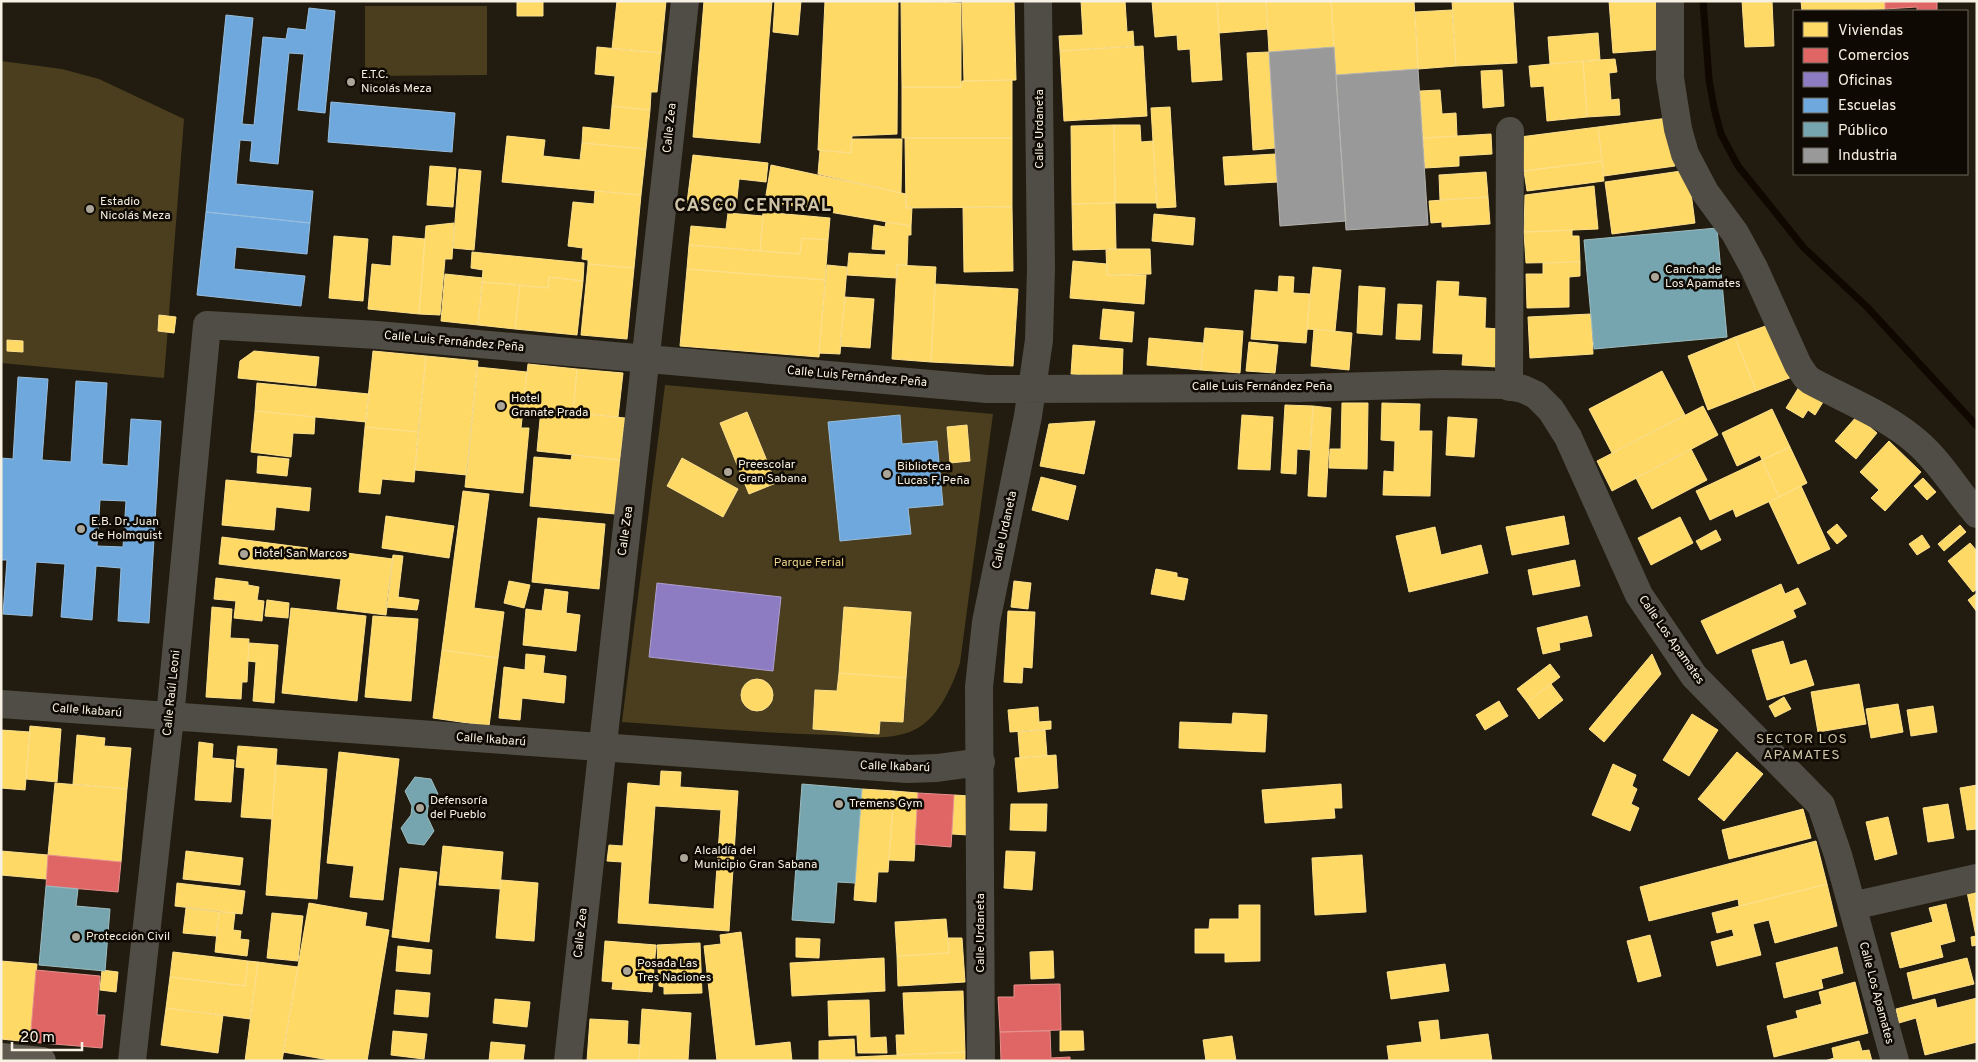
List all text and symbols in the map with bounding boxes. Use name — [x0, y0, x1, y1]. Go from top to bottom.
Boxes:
legend — [1793, 10, 1968, 175]
text: Viviendas — [1838, 22, 1903, 41]
text: Comercios — [1838, 47, 1909, 66]
place label: E.T.C. Nicolás Meza — [361, 67, 432, 97]
text: Oficinas — [1838, 72, 1893, 91]
marker: E.T.C. Nicolás Meza — [345, 76, 357, 88]
street label: Calle Urdaneta — [1032, 89, 1048, 169]
text: Escuelas — [1838, 97, 1896, 116]
street label: Calle Zea — [659, 102, 681, 154]
text: Público — [1838, 122, 1888, 141]
text: Industria — [1838, 147, 1897, 166]
place label: Estadio Nicolás Meza — [100, 194, 171, 224]
district label: CASCO CENTRAL — [674, 195, 832, 218]
marker: Estadio Nicolás Meza — [84, 203, 96, 215]
place label: Cancha de Los Apamates — [1665, 262, 1741, 292]
marker: Cancha de Los Apamates — [1649, 271, 1661, 283]
street label: Calle Luis Fernández Peña — [383, 328, 525, 356]
street label: Calle Luis Fernández Peña — [786, 363, 928, 391]
street label: Calle Luis Fernández Peña — [1192, 379, 1332, 395]
place label: Hotel Granate Prada — [511, 391, 588, 421]
marker: Hotel Granate Prada — [495, 400, 507, 412]
place label: Preescolar Gran Sabana — [738, 457, 807, 487]
place label: Biblioteca Lucas F. Peña — [897, 459, 969, 489]
marker: Preescolar Gran Sabana — [722, 466, 734, 478]
marker: Biblioteca Lucas F. Peña — [881, 468, 893, 480]
street label: Calle Urdaneta — [989, 489, 1021, 571]
street label: Calle Zea — [615, 505, 637, 557]
place label: E.B. Dr. Juan de Holmquist — [91, 514, 162, 544]
marker: E.B. Dr. Juan de Holmquist — [75, 523, 87, 535]
place label: Hotel San Marcos — [254, 546, 348, 562]
marker: Hotel San Marcos — [238, 548, 250, 560]
park label: Parque Ferial — [774, 555, 844, 571]
street label: Calle Los Apamates — [1634, 592, 1708, 688]
street label: Calle Raúl Leoni — [160, 649, 184, 737]
street label: Calle Ikabarú — [51, 701, 123, 721]
street label: Calle Ikabarú — [455, 730, 527, 750]
district label: SECTOR LOS APAMATES — [1756, 731, 1848, 764]
street label: Calle Ikabarú — [860, 758, 930, 776]
place label: Defensoría del Pueblo — [430, 793, 487, 823]
place label: Tremens Gym — [849, 796, 923, 812]
marker: Tremens Gym — [833, 798, 845, 810]
marker: Defensoría del Pueblo — [414, 802, 426, 814]
place label: Alcaldía del Municipio Gran Sabana — [694, 843, 817, 873]
marker: Alcaldía del Municipio Gran Sabana — [678, 852, 690, 864]
street label: Calle Urdaneta — [973, 893, 989, 973]
street label: Calle Zea — [570, 907, 592, 959]
place label: Protección Civil — [86, 929, 170, 945]
marker: Protección Civil — [70, 931, 82, 943]
street label: Calle Los Apamates — [1855, 940, 1897, 1046]
place label: Posada Las Tres Naciones — [637, 956, 711, 986]
marker: Posada Las Tres Naciones — [621, 965, 633, 977]
scale bar — [12, 1020, 82, 1052]
text: 20 m — [20, 1029, 55, 1048]

